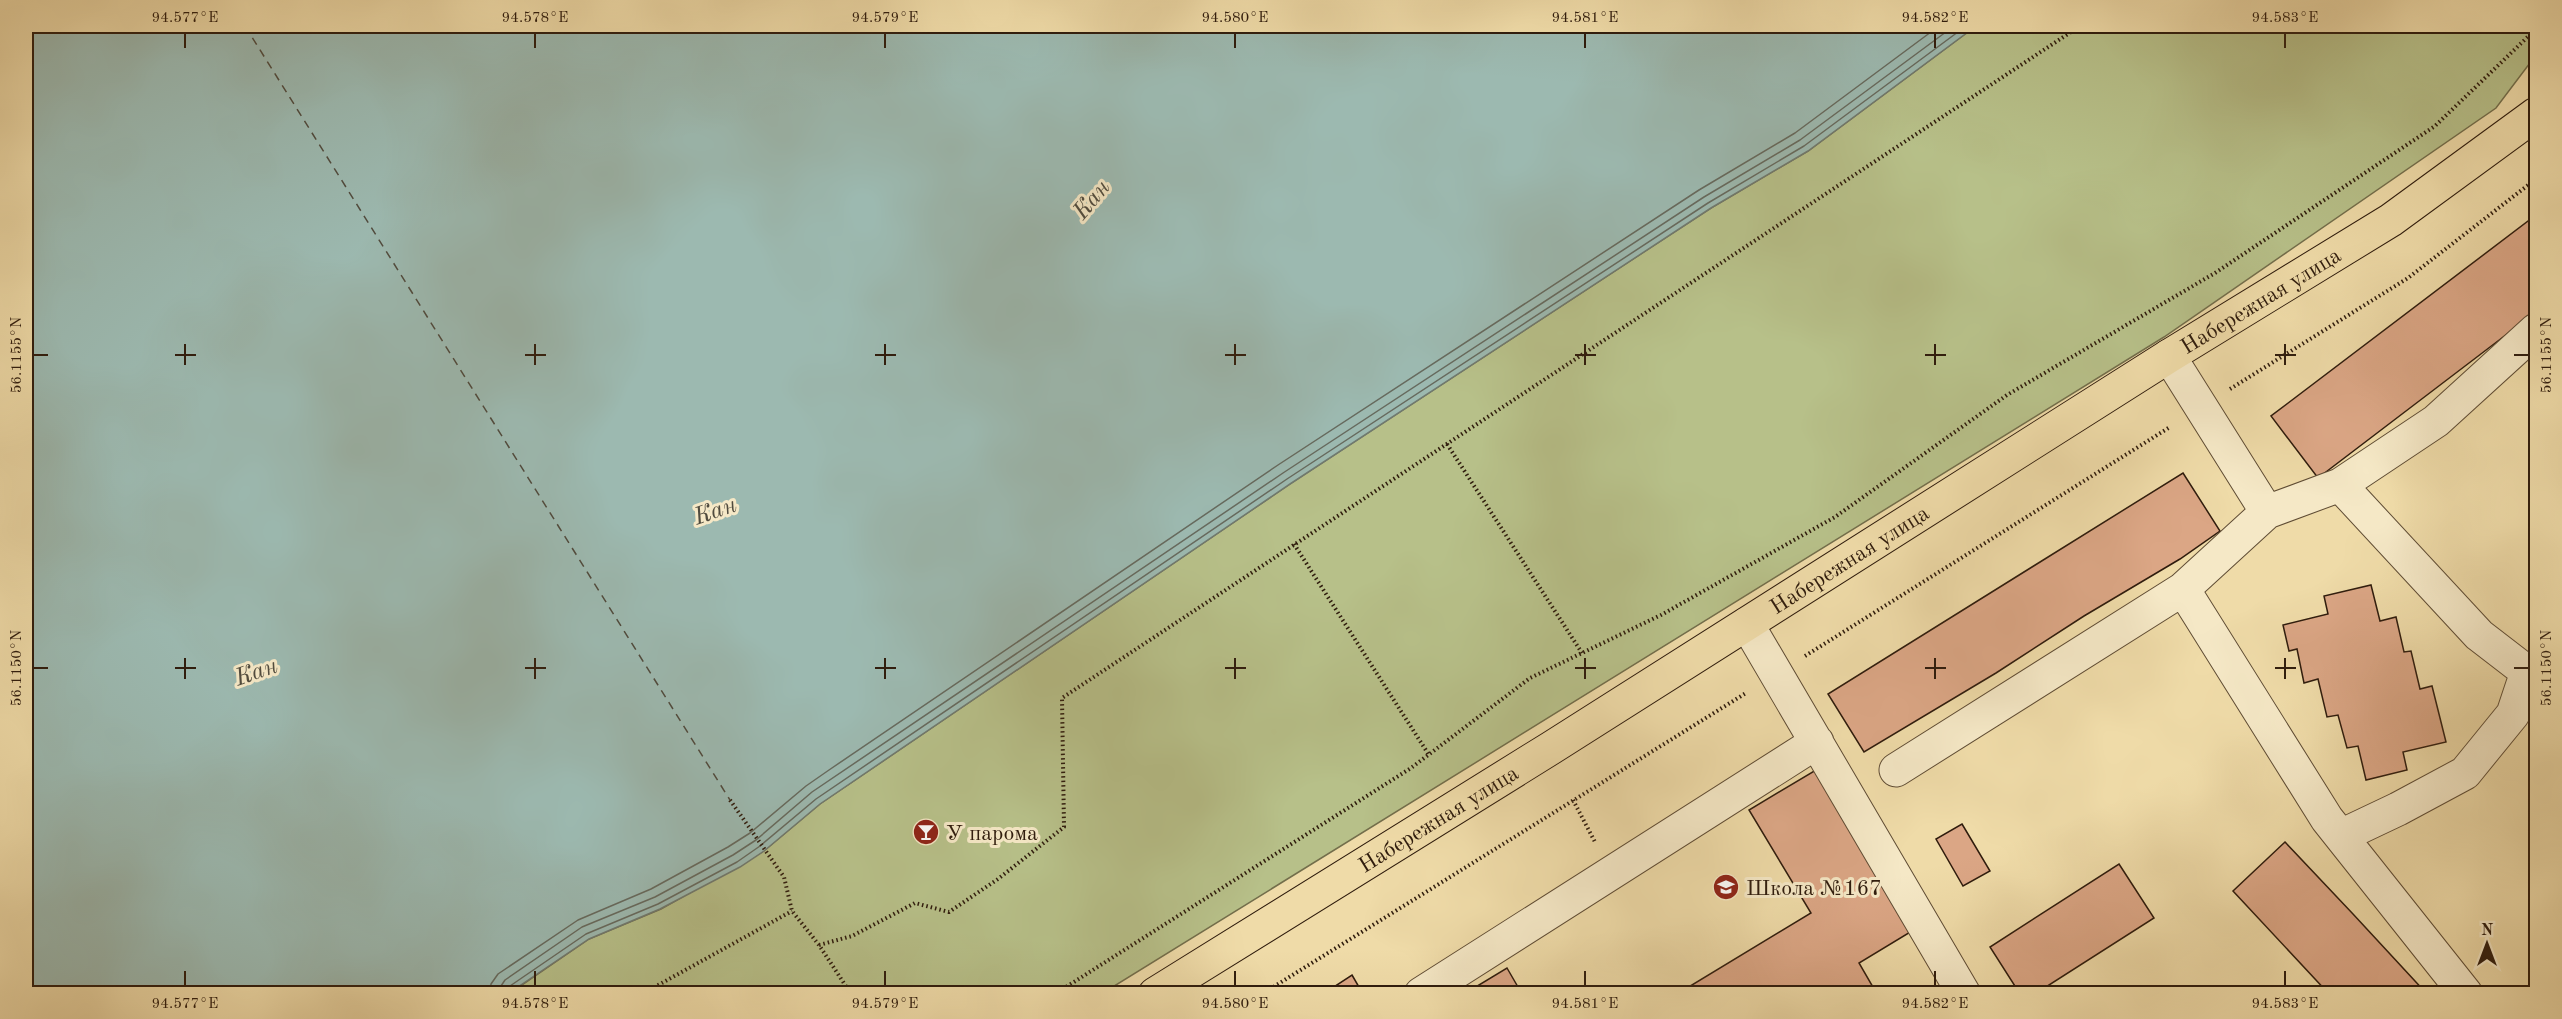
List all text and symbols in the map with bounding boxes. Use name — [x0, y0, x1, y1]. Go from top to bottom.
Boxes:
text: 94.577°E — [152, 11, 218, 26]
text: 94.578°E — [502, 11, 568, 26]
text: 94.579°E — [852, 11, 918, 26]
text: 94.580°E — [1202, 11, 1268, 26]
text: 94.581°E — [1552, 11, 1618, 26]
text: 94.582°E — [1902, 11, 1968, 26]
text: 94.583°E — [2252, 11, 2318, 26]
water label: Кан — [1069, 176, 1116, 225]
street label: Набережная улица — [2177, 244, 2345, 359]
text: 56.1155°N — [10, 316, 25, 393]
text: 56.1155°N — [2540, 316, 2555, 393]
water label: Кан — [690, 493, 740, 531]
street label: Набережная улица — [1767, 502, 1933, 619]
text: 56.1150°N — [10, 629, 25, 706]
text: 56.1150°N — [2540, 629, 2555, 706]
water label: Кан — [231, 654, 281, 692]
street label: Набережная улица — [1355, 762, 1523, 878]
bar icon: У парома — [911, 817, 941, 847]
place label: У парома — [946, 823, 1038, 845]
school or university icon: Школа №167 — [1711, 872, 1741, 902]
place label: Школа №167 — [1746, 878, 1882, 900]
north arrow — [2457, 914, 2517, 974]
text: N — [2481, 923, 2494, 939]
text: 94.577°E — [152, 997, 218, 1012]
text: 94.578°E — [502, 997, 568, 1012]
text: 94.579°E — [852, 997, 918, 1012]
text: 94.580°E — [1202, 997, 1268, 1012]
text: 94.581°E — [1552, 997, 1618, 1012]
text: 94.582°E — [1902, 997, 1968, 1012]
text: 94.583°E — [2252, 997, 2318, 1012]

